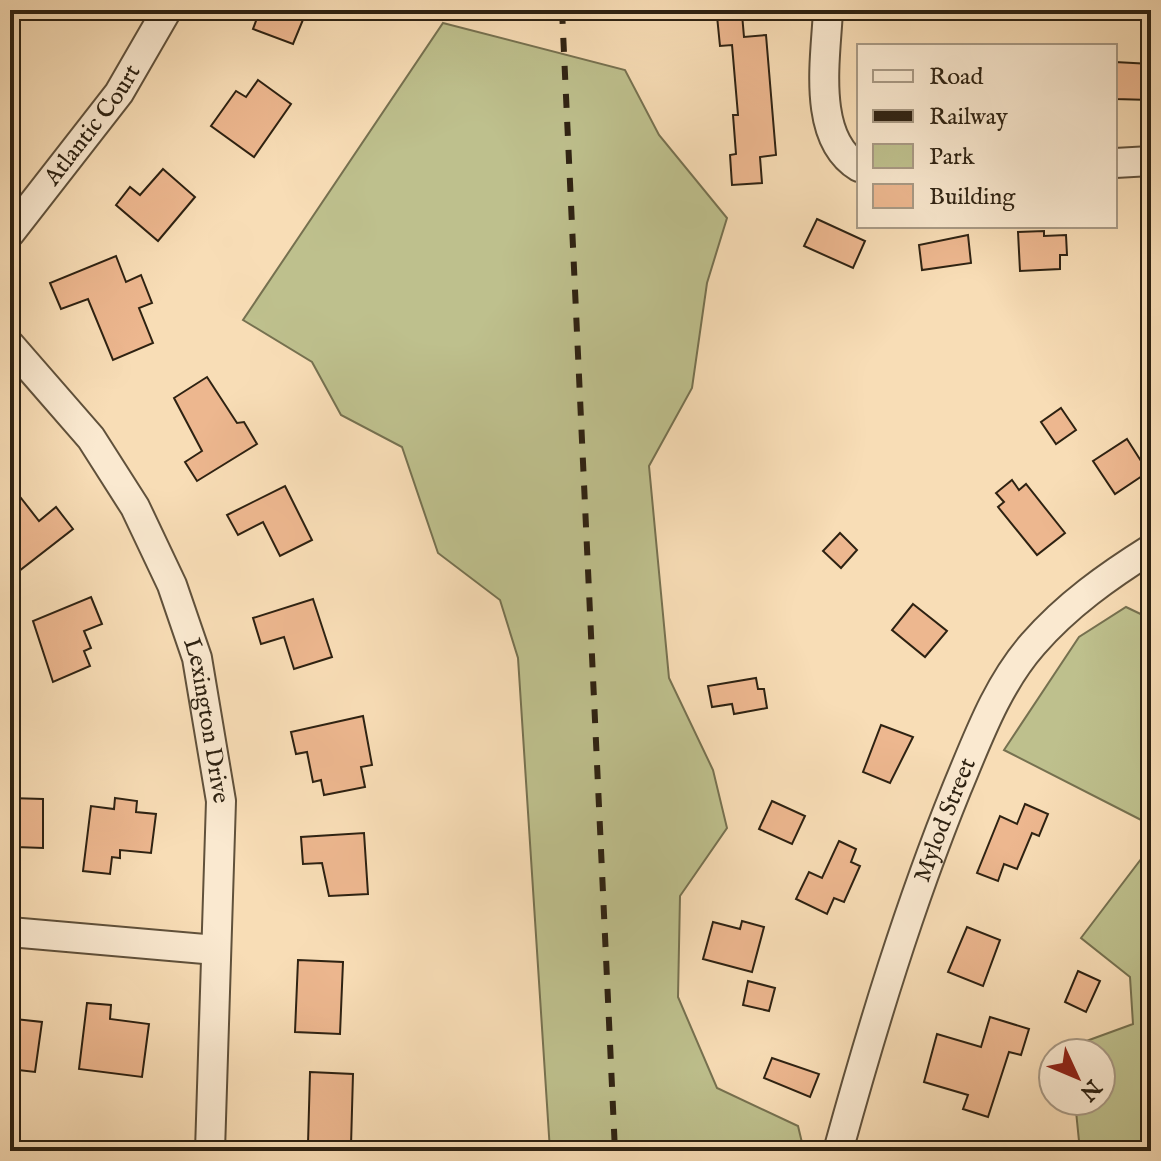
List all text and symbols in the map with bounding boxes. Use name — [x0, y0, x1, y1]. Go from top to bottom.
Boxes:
legend — [857, 44, 1117, 228]
street label: Atlantic Court — [37, 59, 148, 193]
text: Road — [929, 62, 983, 93]
text: Railway — [929, 102, 1008, 133]
text: Park — [929, 142, 975, 173]
text: Building — [929, 182, 1016, 213]
street label: Lexington Drive — [176, 634, 237, 806]
street label: Mylod Street — [907, 753, 983, 886]
north arrow — [1037, 1037, 1117, 1117]
text: N — [1073, 1072, 1107, 1106]

